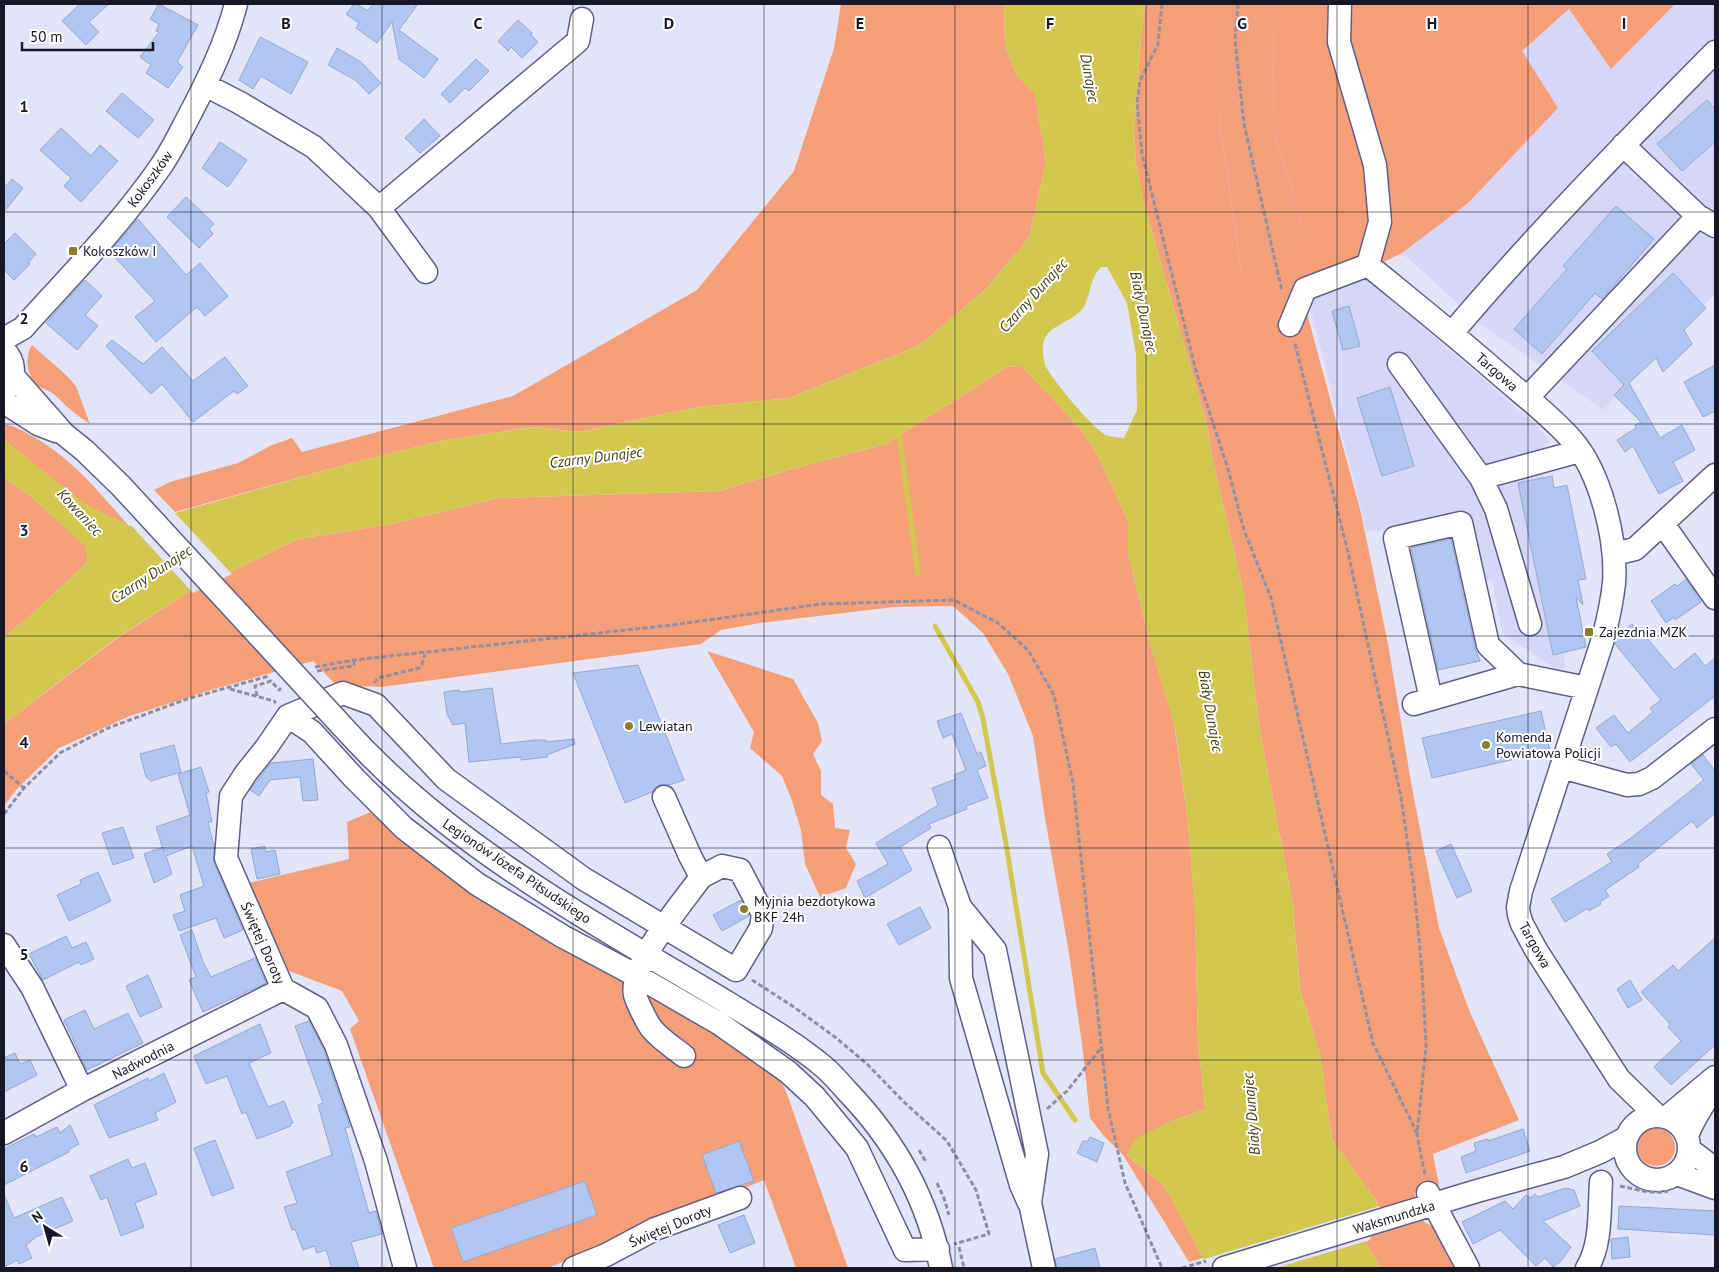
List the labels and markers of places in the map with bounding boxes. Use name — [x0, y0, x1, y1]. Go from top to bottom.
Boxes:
place label: Kokoszków I — [83, 242, 156, 260]
marker: Kokoszków I — [67, 245, 79, 257]
place label: Zajezdnia MZK — [1599, 623, 1688, 641]
marker: Zajezdnia MZK — [1583, 626, 1595, 638]
place label: Lewiatan — [639, 717, 693, 735]
marker: Lewiatan — [623, 720, 635, 732]
place label: Komenda Powiatowa Policji — [1496, 728, 1601, 762]
marker: Komenda Powiatowa Policji — [1480, 739, 1492, 751]
place label: Myjnia bezdotykowa BKF 24h — [754, 892, 876, 926]
marker: Myjnia bezdotykowa BKF 24h — [738, 903, 750, 915]

